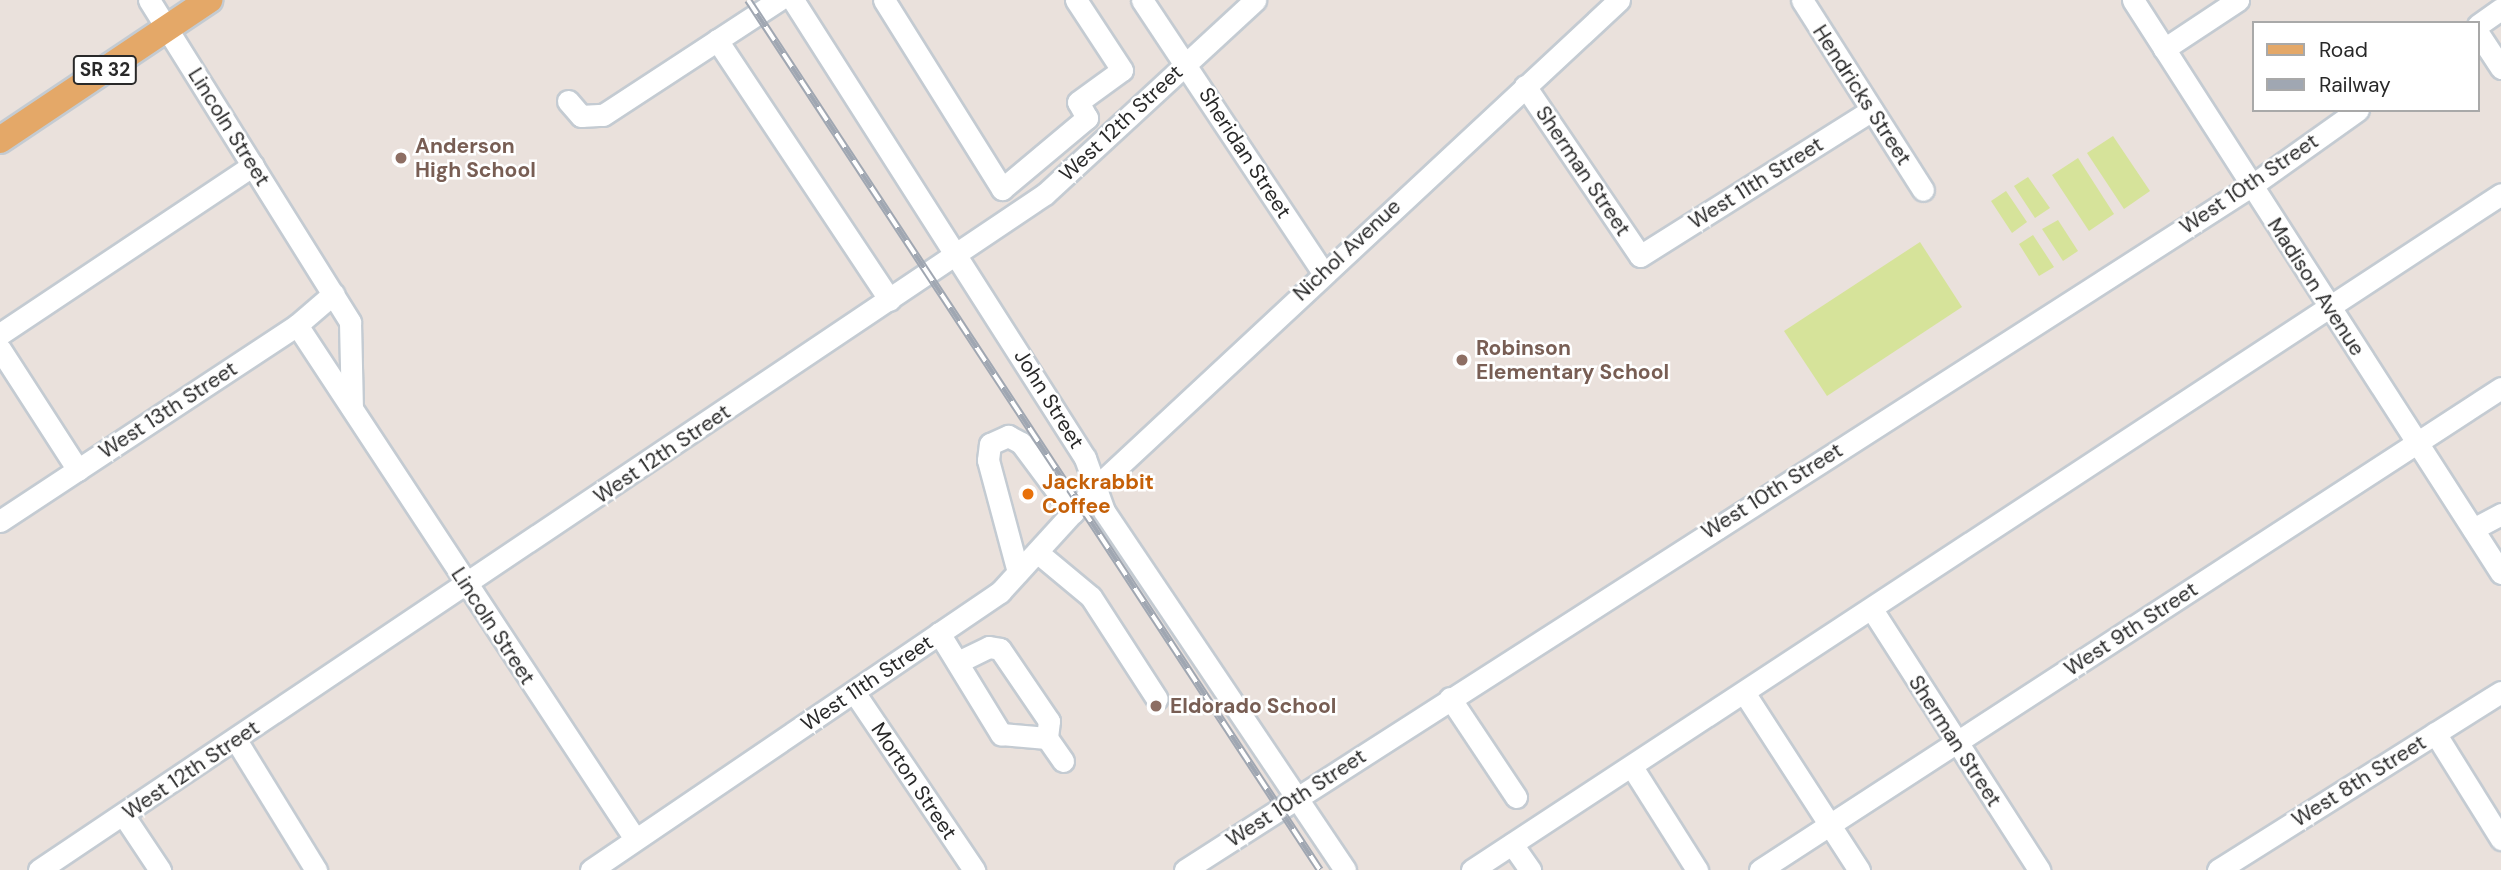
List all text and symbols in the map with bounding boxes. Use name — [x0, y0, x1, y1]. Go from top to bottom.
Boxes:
street label: Hendricks Street — [1807, 20, 1917, 170]
legend — [2252, 21, 2480, 112]
text: Road — [2319, 36, 2368, 64]
road number: SR 32 — [72, 54, 138, 86]
street label: West 12th Street — [1054, 60, 1188, 186]
street label: Lincoln Street — [183, 63, 275, 191]
text: Railway — [2319, 71, 2391, 99]
street label: Sheridan Street — [1193, 83, 1297, 223]
street label: Sherman Street — [1530, 101, 1636, 241]
street label: West 10th Street — [2175, 128, 2323, 240]
street label: West 11th Street — [1684, 132, 1828, 234]
place label: Anderson High School — [415, 133, 536, 183]
marker: Anderson High School — [393, 150, 409, 166]
street label: Nichol Avenue — [1288, 194, 1406, 306]
street label: Madison Avenue — [2262, 213, 2370, 361]
place label: Robinson Elementary School — [1476, 335, 1669, 385]
street label: John Street — [1009, 345, 1089, 453]
marker: Robinson Elementary School — [1454, 352, 1470, 368]
street label: West 13th Street — [94, 356, 242, 464]
street label: West 12th Street — [589, 399, 735, 509]
street label: West 10th Street — [1697, 438, 1847, 544]
place label: Jackrabbit Coffee — [1042, 469, 1154, 519]
marker: Jackrabbit Coffee — [1020, 486, 1036, 502]
street label: Lincoln Street — [446, 563, 540, 689]
street label: West 9th Street — [2060, 577, 2202, 681]
street label: West 11th Street — [796, 630, 938, 736]
street label: Sherman Street — [1903, 671, 2007, 811]
place label: Eldorado School — [1170, 693, 1336, 719]
marker: Eldorado School — [1148, 698, 1164, 714]
street label: West 12th Street — [118, 715, 264, 825]
street label: Morton Street — [866, 718, 962, 844]
street label: West 8th Street — [2287, 730, 2431, 832]
street label: West 10th Street — [1221, 743, 1371, 853]

